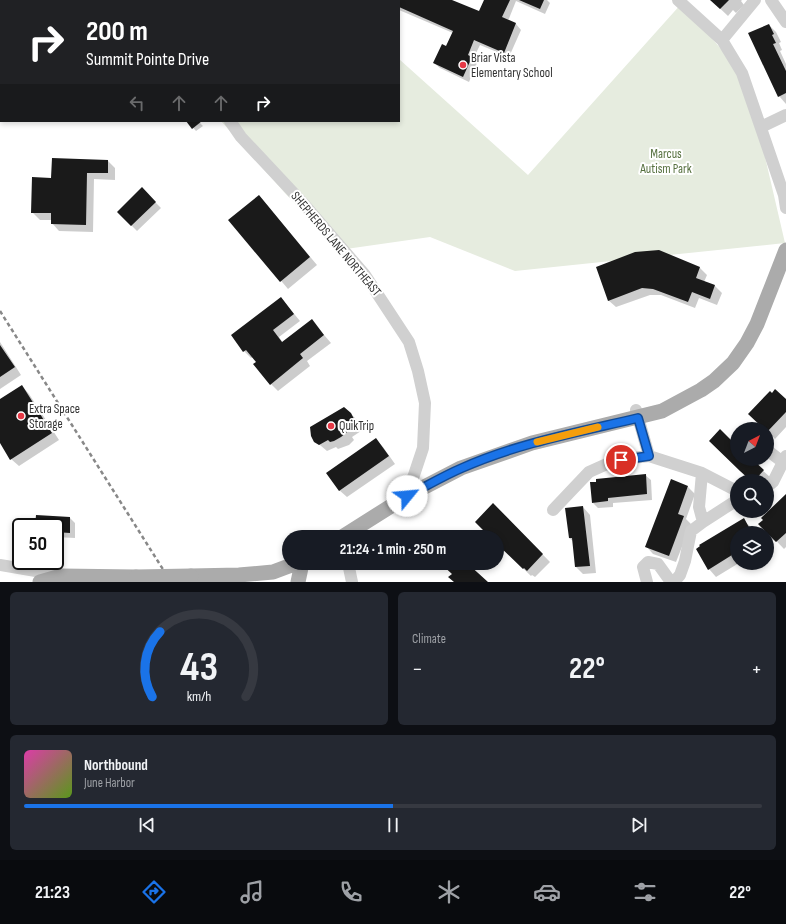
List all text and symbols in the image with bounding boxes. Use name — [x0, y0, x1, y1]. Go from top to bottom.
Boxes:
text: 200 m — [86, 15, 148, 48]
icon: right — [20, 16, 72, 68]
text: Summit Pointe Drive — [86, 49, 209, 70]
place label: Briar Vista Elementary School — [471, 50, 553, 81]
marker: Briar Vista Elementary School — [458, 60, 468, 70]
icon: left — [126, 92, 148, 114]
icon: ahead — [168, 92, 190, 114]
icon: ahead — [210, 92, 232, 114]
icon: right — [252, 92, 274, 114]
park label: Marcus Autism Park — [639, 146, 692, 177]
street label: SHEPHERDS LANE NORTHEAST — [288, 188, 384, 300]
place label: Extra Space Storage — [29, 401, 80, 432]
marker: Extra Space Storage — [16, 411, 26, 421]
place label: QuikTrip — [339, 418, 374, 434]
marker: QuikTrip — [326, 421, 336, 431]
north arrow — [730, 422, 774, 466]
map controls — [730, 422, 774, 570]
pin — [604, 443, 638, 477]
icon: arrive — [610, 449, 632, 471]
button: search — [730, 474, 774, 518]
position arrow — [386, 475, 428, 517]
speed limit sign: 50 — [12, 518, 64, 570]
button: layers — [730, 526, 774, 570]
text: 21:24 · 1 min · 250 m — [340, 540, 446, 559]
text: Climate — [412, 631, 446, 647]
text: 43 — [180, 642, 218, 691]
text: 22° — [569, 651, 605, 687]
text: − — [412, 656, 423, 683]
text: + — [751, 656, 762, 683]
text: km/h — [187, 687, 211, 704]
text: Northbound — [84, 756, 148, 775]
text: June Harbor — [84, 775, 135, 791]
icon: previous — [136, 814, 158, 836]
icon: pause — [382, 814, 404, 836]
icon: next — [628, 814, 650, 836]
icon: directions — [140, 878, 168, 906]
icon: music — [238, 878, 266, 906]
icon: phone — [337, 878, 365, 906]
icon: climate — [435, 878, 463, 906]
icon: car — [533, 878, 561, 906]
icon: filters — [631, 878, 659, 906]
text: 21:23 — [35, 882, 70, 903]
text: 22° — [729, 882, 751, 903]

